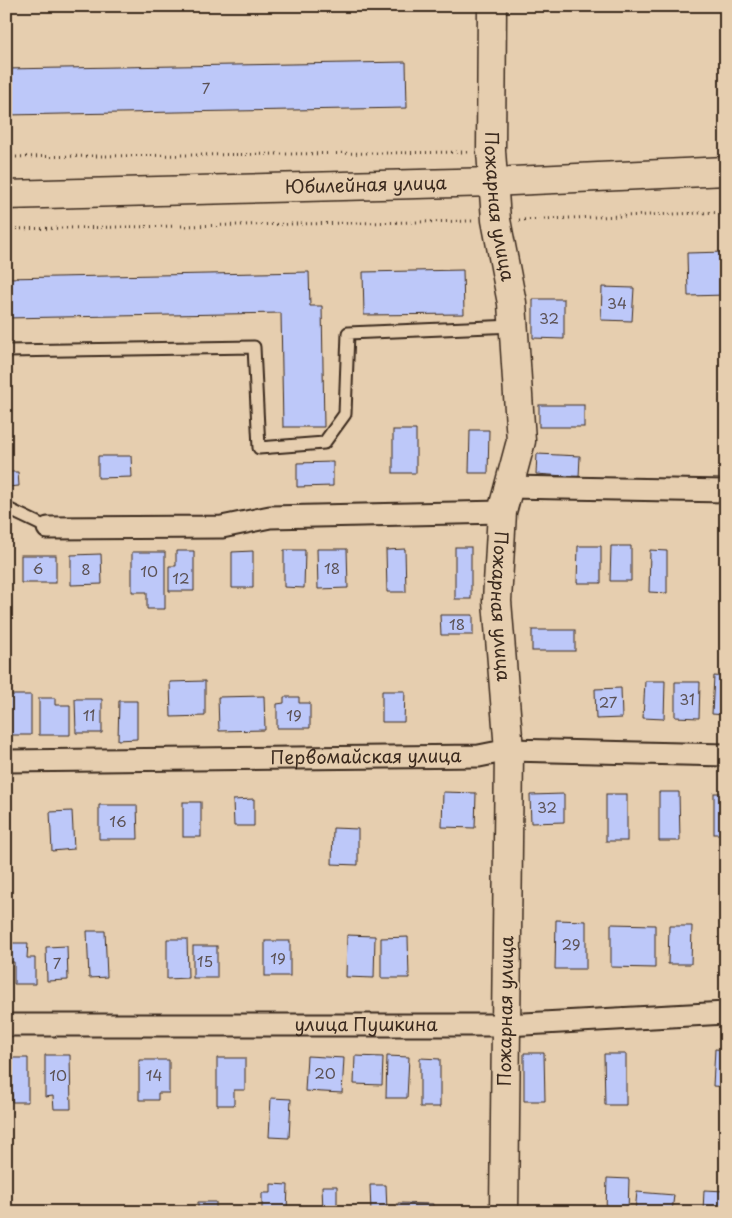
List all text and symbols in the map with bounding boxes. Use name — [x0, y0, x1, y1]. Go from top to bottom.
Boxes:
house number: 7 — [202, 76, 211, 99]
street label: Пожарная улица — [479, 132, 523, 284]
street label: Юбилейная улица — [285, 168, 448, 200]
house number: 34 — [607, 291, 627, 314]
house number: 32 — [539, 306, 559, 329]
street label: Пожарная улица — [485, 530, 518, 683]
house number: 6 — [33, 556, 43, 579]
house number: 18 — [324, 556, 340, 579]
house number: 8 — [81, 557, 91, 580]
house number: 10 — [140, 559, 158, 582]
house number: 12 — [172, 566, 190, 589]
house number: 18 — [449, 612, 465, 635]
house number: 31 — [679, 687, 695, 710]
house number: 27 — [599, 690, 618, 713]
house number: 11 — [83, 703, 95, 726]
house number: 19 — [286, 703, 302, 726]
street label: Первомайская улица — [270, 741, 462, 770]
house number: 32 — [537, 795, 557, 818]
house number: 16 — [109, 809, 127, 832]
house number: 29 — [561, 932, 581, 955]
street label: Пожарная улица — [490, 935, 519, 1086]
house number: 19 — [270, 946, 286, 969]
house number: 15 — [197, 949, 213, 972]
house number: 7 — [53, 951, 62, 974]
street label: улица Пушкина — [295, 1010, 438, 1037]
house number: 20 — [314, 1061, 336, 1084]
house number: 10 — [49, 1063, 67, 1086]
house number: 14 — [146, 1063, 162, 1086]

